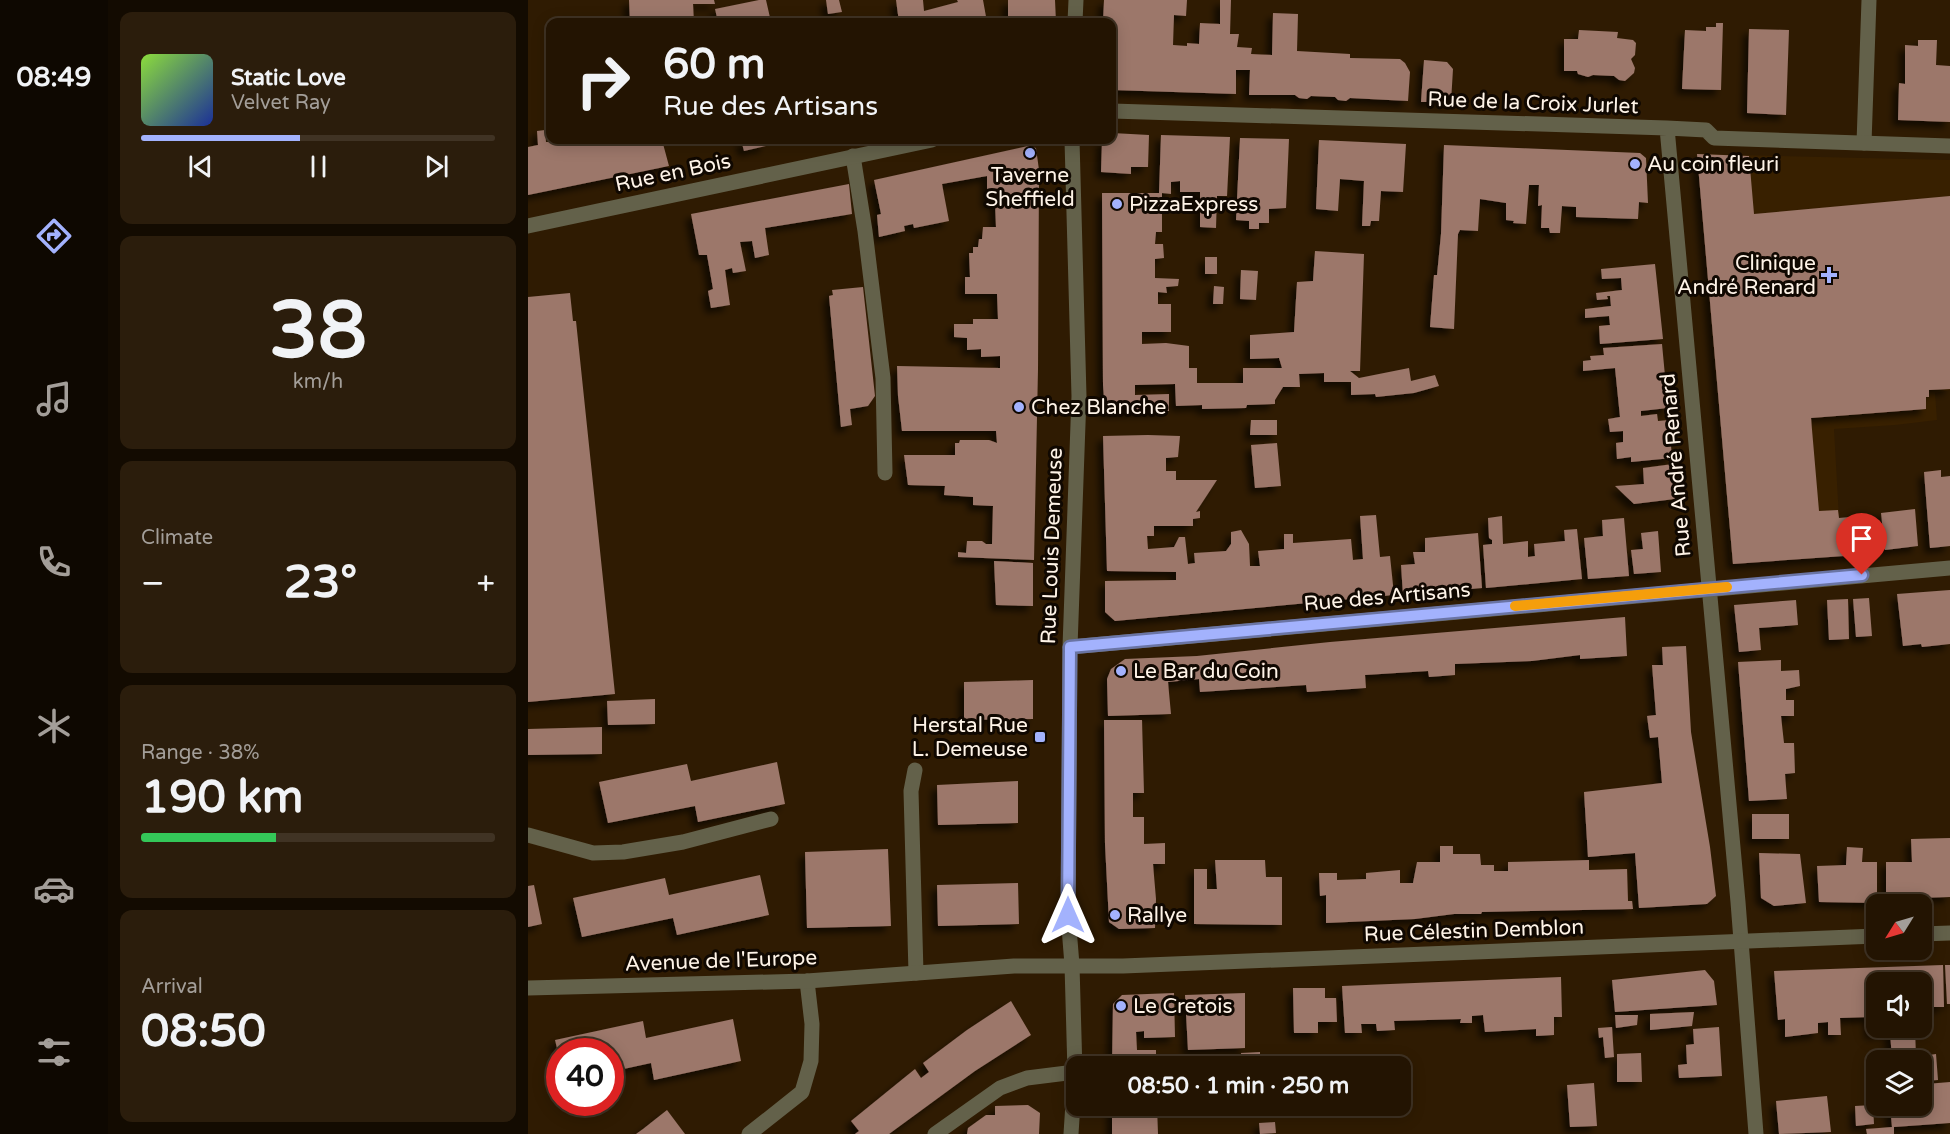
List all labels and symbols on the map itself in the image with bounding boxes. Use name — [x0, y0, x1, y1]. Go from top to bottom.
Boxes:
street label: Rue de la Croix Jurlet — [1427, 87, 1639, 119]
marker: Taverne Sheffield — [1023, 146, 1037, 160]
street label: Rue en Bois — [613, 149, 733, 197]
place label: Au coin fleuri — [1647, 152, 1779, 177]
marker: Au coin fleuri — [1628, 157, 1642, 171]
place label: Taverne Sheffield — [985, 163, 1075, 212]
place label: PizzaExpress — [1129, 192, 1258, 217]
marker: PizzaExpress — [1110, 197, 1124, 211]
place label: Clinique André Renard — [1677, 251, 1816, 300]
marker: Clinique André Renard — [1820, 266, 1838, 284]
street label: Rue André Renard — [1656, 372, 1696, 558]
place label: Chez Blanche — [1031, 395, 1166, 420]
marker: Chez Blanche — [1012, 400, 1026, 414]
street label: Rue Louis Demeuse — [1036, 447, 1068, 645]
pin — [1836, 513, 1887, 575]
street label: Rue des Artisans — [1303, 577, 1471, 617]
place label: Le Bar du Coin — [1133, 659, 1279, 684]
marker: Le Bar du Coin — [1114, 664, 1128, 678]
place label: Herstal Rue L. Demeuse — [912, 713, 1028, 762]
marker: Herstal Rue L. Demeuse — [1033, 730, 1047, 744]
position arrow — [1036, 883, 1100, 947]
north arrow — [1866, 894, 1932, 960]
place label: Rallye — [1127, 903, 1187, 928]
marker: Rallye — [1108, 908, 1122, 922]
street label: Rue Célestin Demblon — [1363, 915, 1585, 947]
street label: Avenue de l'Europe — [624, 945, 818, 977]
place label: Le Cretois — [1133, 994, 1232, 1019]
marker: Le Cretois — [1114, 999, 1128, 1013]
speed limit sign: 40 — [546, 1038, 624, 1116]

